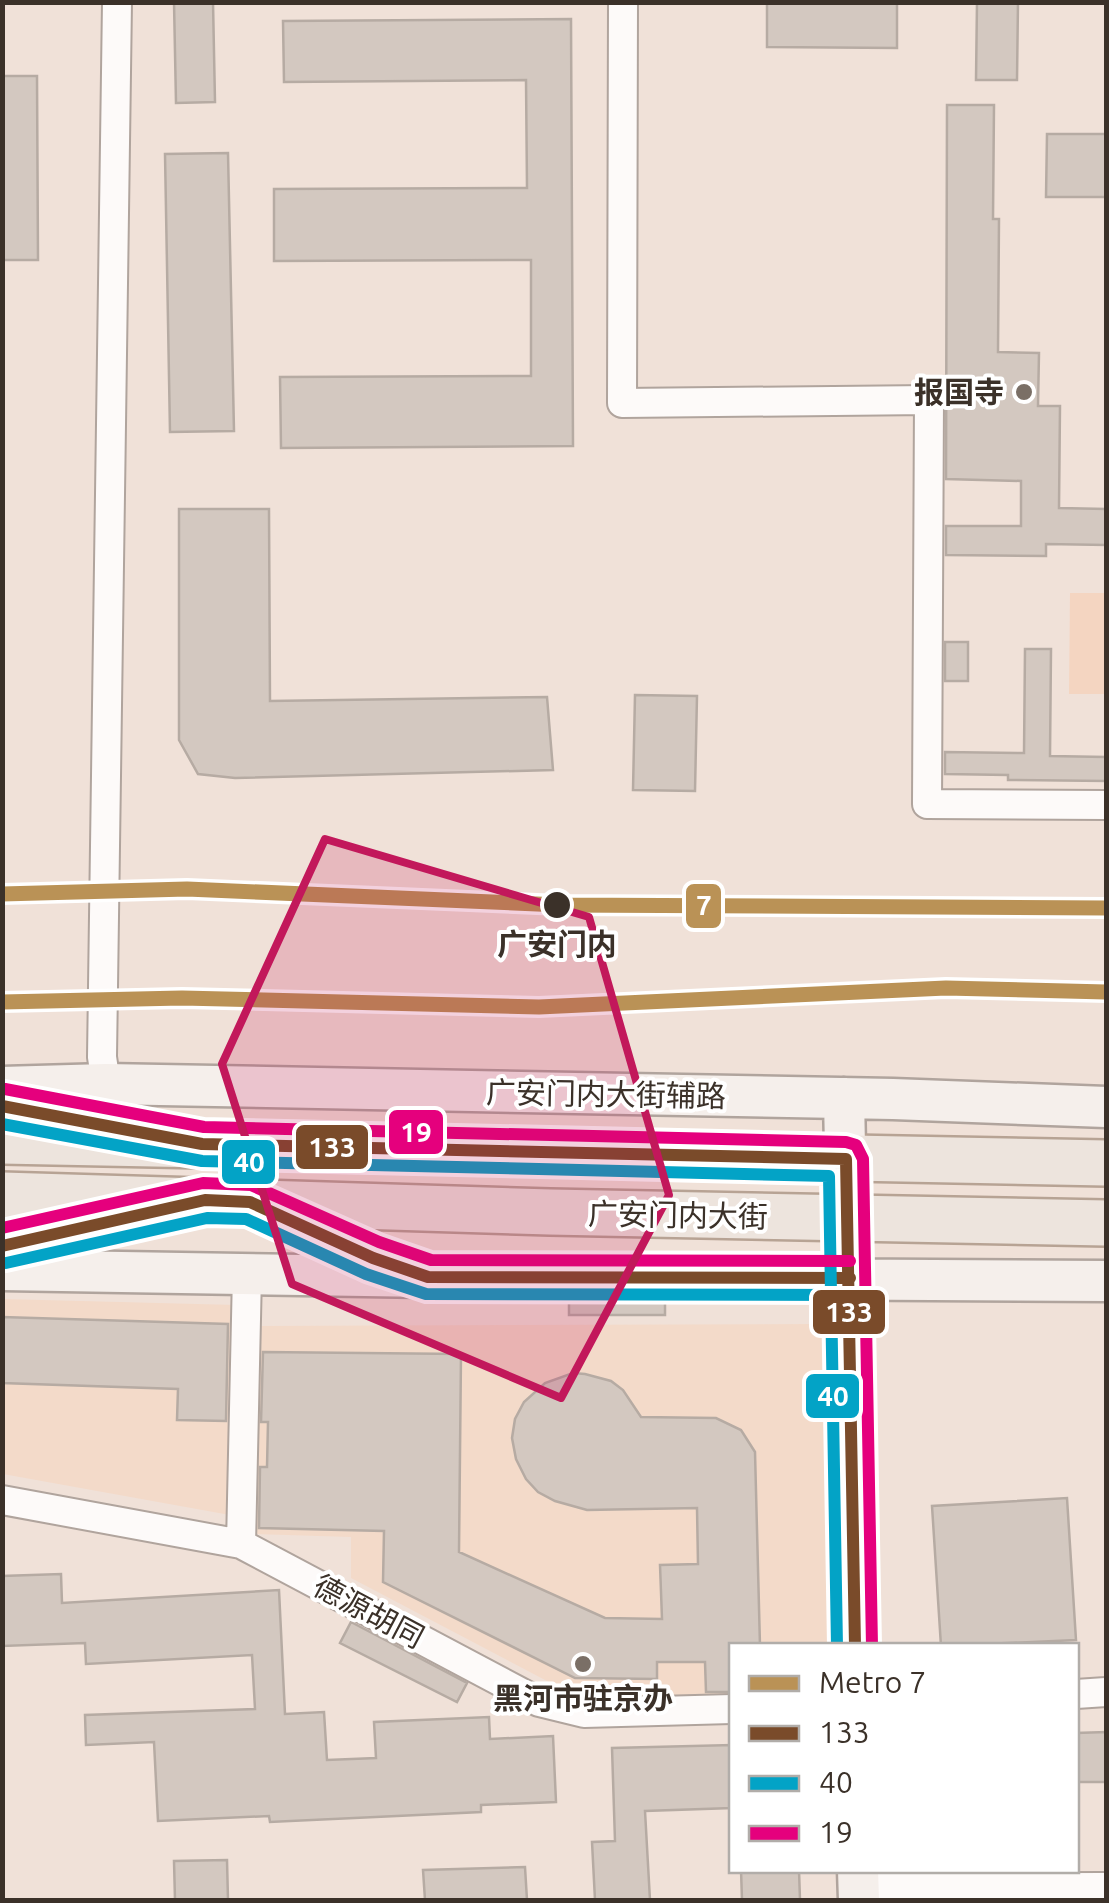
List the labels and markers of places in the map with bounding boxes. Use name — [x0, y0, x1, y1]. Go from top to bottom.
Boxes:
place label: 报国寺 — [914, 375, 1004, 409]
marker: 报国寺 — [1013, 381, 1035, 403]
marker: 广安门内 — [541, 889, 573, 921]
place label: 广安门内 — [497, 927, 617, 961]
marker: 黑河市驻京办 — [572, 1653, 594, 1675]
place label: 黑河市驻京办 — [493, 1681, 673, 1715]

